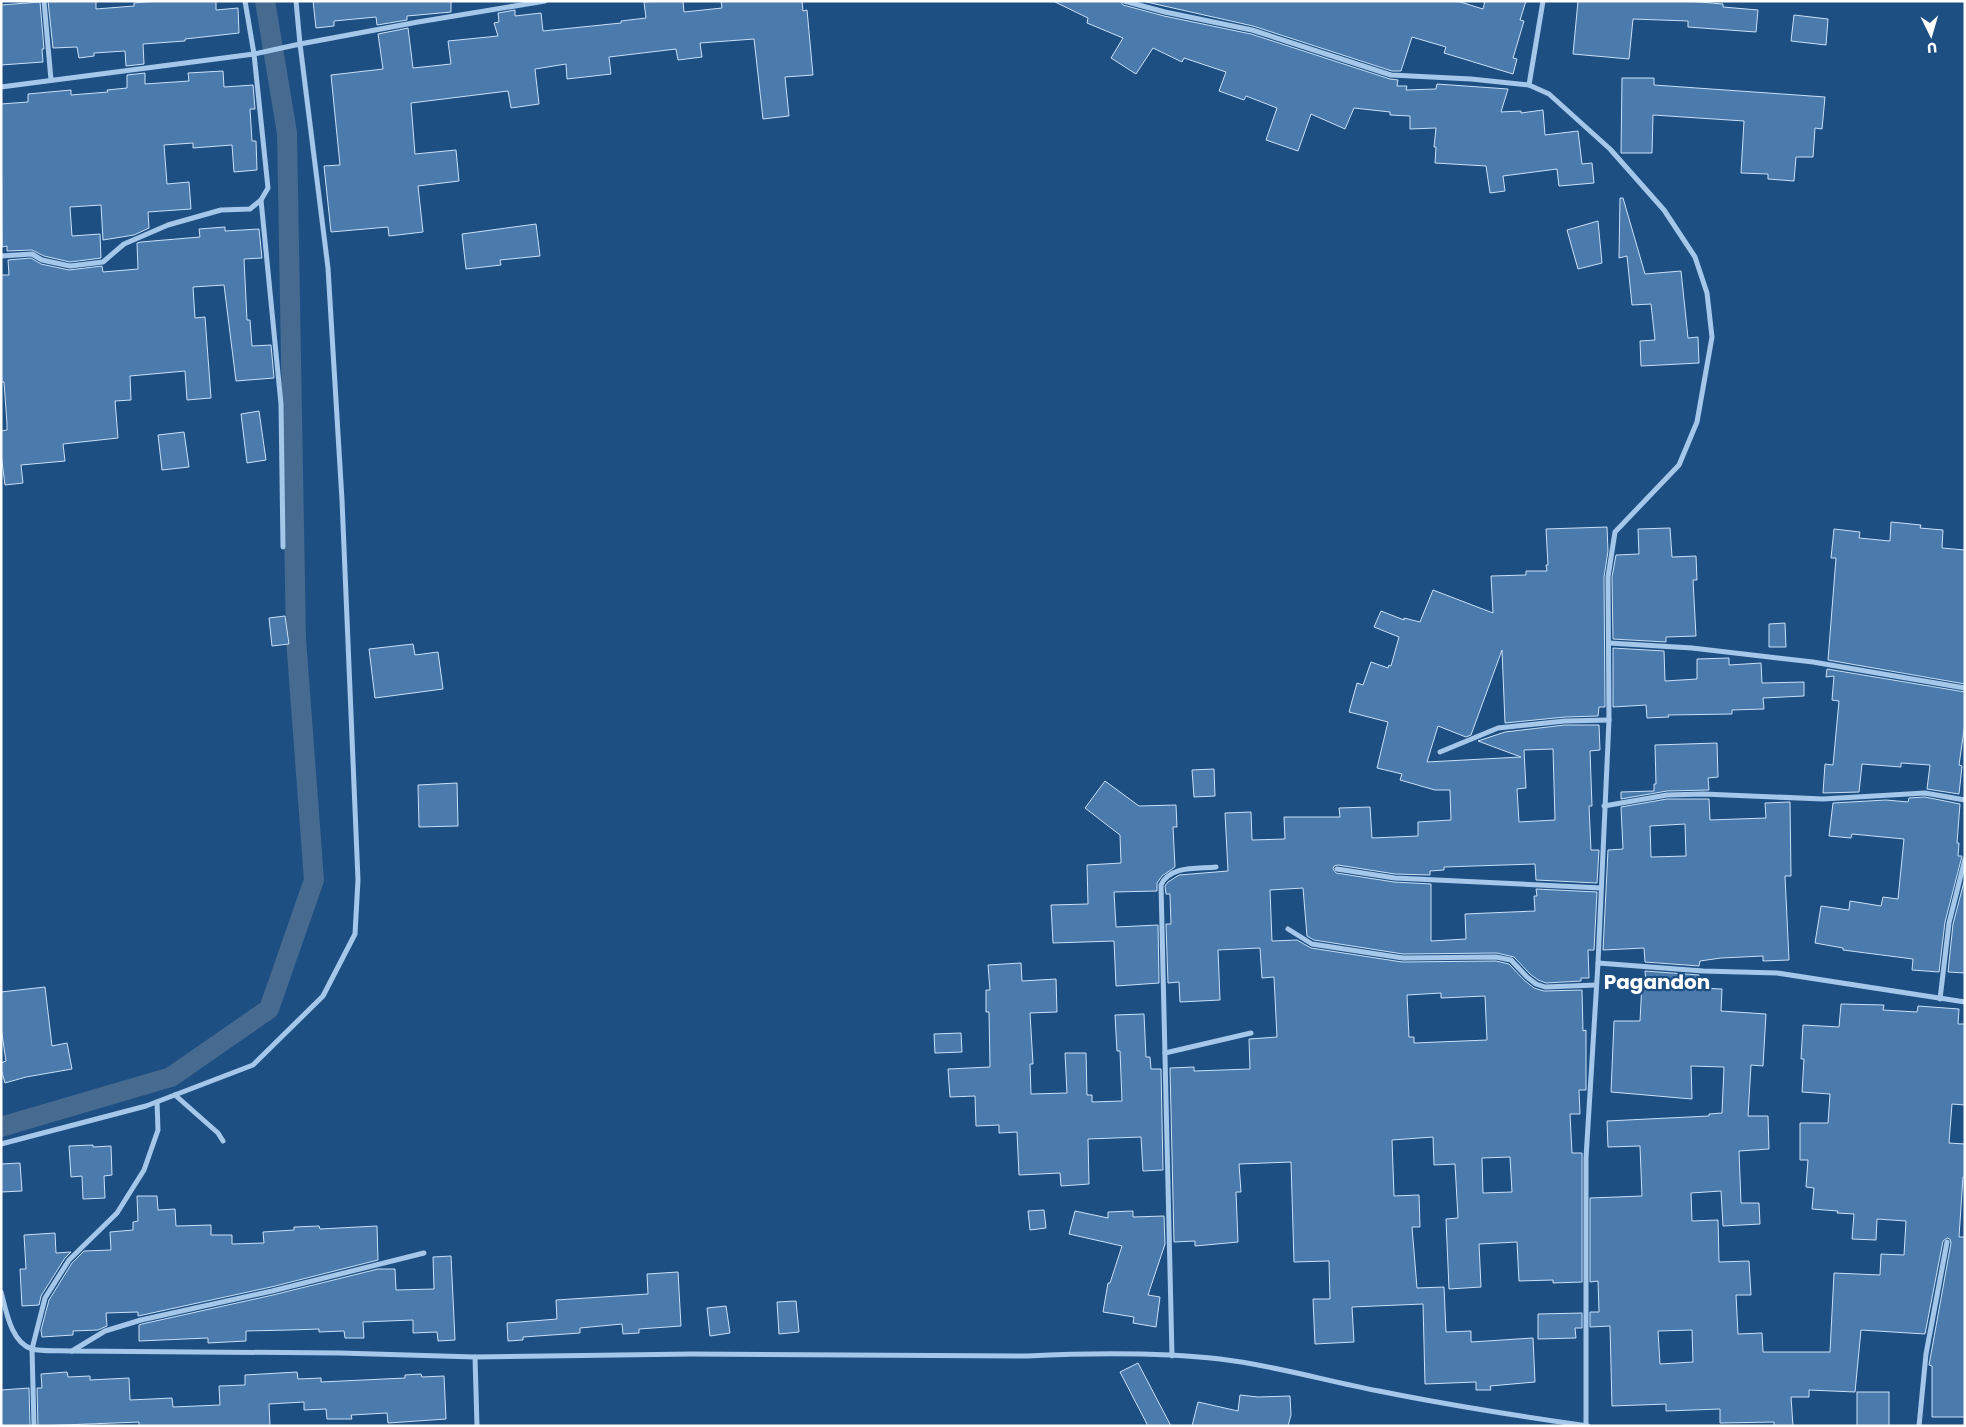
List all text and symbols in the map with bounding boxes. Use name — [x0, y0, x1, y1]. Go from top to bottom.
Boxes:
north arrow — [1906, 10, 1956, 60]
text: U — [1926, 38, 1938, 58]
district label: Pagandon — [1604, 968, 1710, 996]

